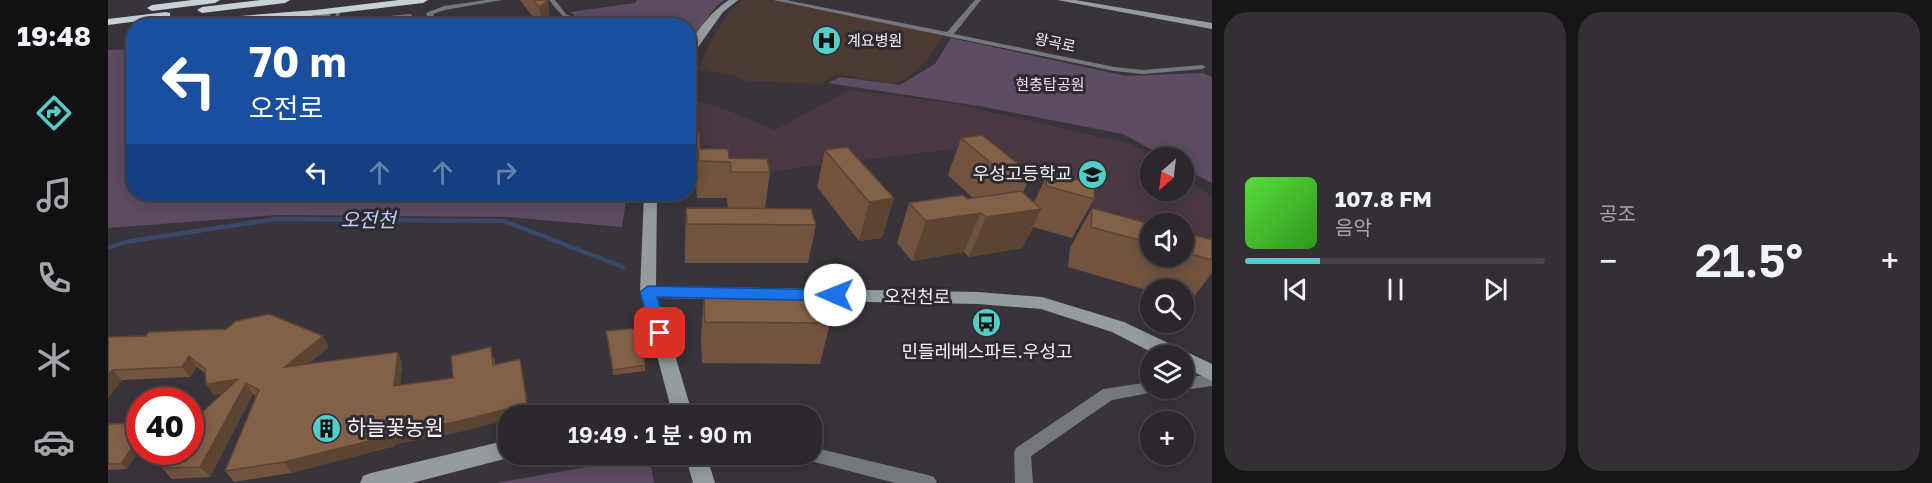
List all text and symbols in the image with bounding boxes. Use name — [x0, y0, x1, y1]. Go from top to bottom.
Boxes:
text: 19:48 — [17, 20, 91, 52]
hospital icon: 계요병원 — [810, 25, 842, 57]
street label: 왕곡로 — [1033, 29, 1077, 55]
place label: 계요병원 — [847, 31, 902, 49]
text: 70 m — [249, 36, 346, 86]
icon: left — [150, 42, 228, 120]
park label: 현충탑공원 — [1015, 75, 1085, 93]
icon: directions — [33, 92, 75, 134]
text: 오전로 — [249, 92, 324, 124]
north arrow — [1140, 147, 1194, 201]
map controls — [1140, 147, 1194, 465]
icon: left — [300, 156, 333, 189]
icon: ahead — [363, 156, 396, 189]
icon: ahead — [426, 156, 459, 189]
icon: right — [489, 156, 522, 189]
school or university icon: 우성고등학교 — [1077, 158, 1109, 190]
place label: 우성고등학교 — [973, 162, 1072, 184]
icon: music — [33, 174, 75, 216]
text: 107.8 FM — [1335, 185, 1432, 212]
text: 공조 — [1599, 201, 1636, 225]
water label: 오전천 — [340, 207, 398, 231]
button: sound — [1140, 213, 1194, 267]
text: 음악 — [1335, 215, 1372, 239]
text: 21.5° — [1695, 233, 1803, 287]
text: − — [1599, 241, 1617, 280]
text: + — [1881, 241, 1899, 280]
icon: phone — [33, 257, 75, 299]
position arrow — [803, 263, 867, 327]
icon: previous — [1279, 273, 1312, 306]
icon: pause — [1379, 273, 1412, 306]
icon: next — [1479, 273, 1512, 306]
button: search — [1140, 279, 1194, 333]
street label: 오전천로 — [884, 284, 950, 308]
pin — [634, 307, 685, 358]
bus stop icon: 민들레베스파트.우성고 — [971, 307, 1003, 339]
icon: arrive — [643, 316, 676, 349]
icon: climate — [33, 339, 75, 381]
place label: 민들레베스파트.우성고 — [902, 340, 1073, 362]
button: layers — [1140, 345, 1194, 399]
speed limit sign: 40 — [126, 387, 204, 465]
button: + — [1140, 411, 1194, 465]
building icon: 하늘꽃농원 — [310, 412, 342, 444]
place label: 하늘꽃농원 — [347, 414, 444, 440]
icon: car — [33, 421, 75, 463]
text: 19:49 · 1 분 · 90 m — [568, 421, 752, 448]

